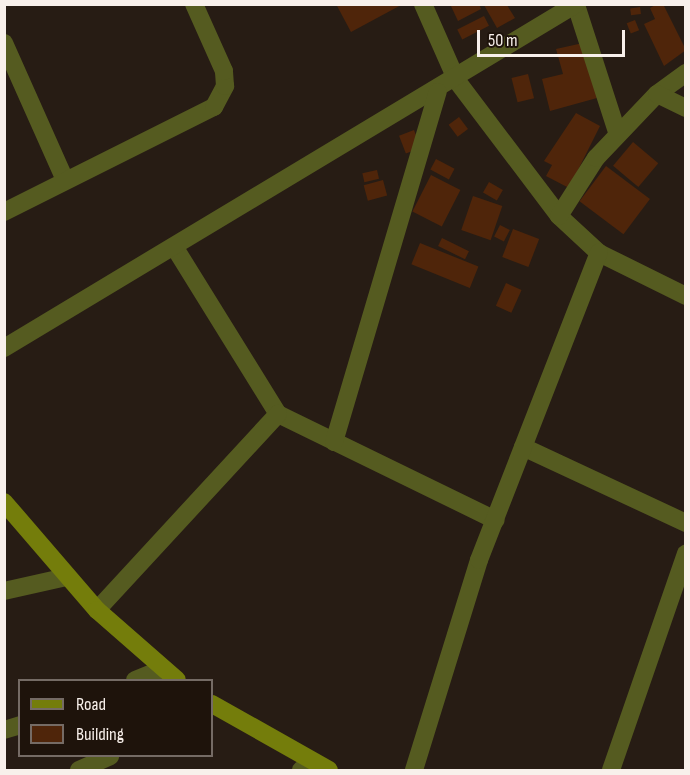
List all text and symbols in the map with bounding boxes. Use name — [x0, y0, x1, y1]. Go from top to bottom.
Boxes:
scale bar — [480, 18, 628, 56]
text: 50 m — [488, 30, 518, 51]
legend — [18, 679, 213, 757]
text: Road — [76, 694, 106, 715]
text: Building — [76, 724, 124, 745]

